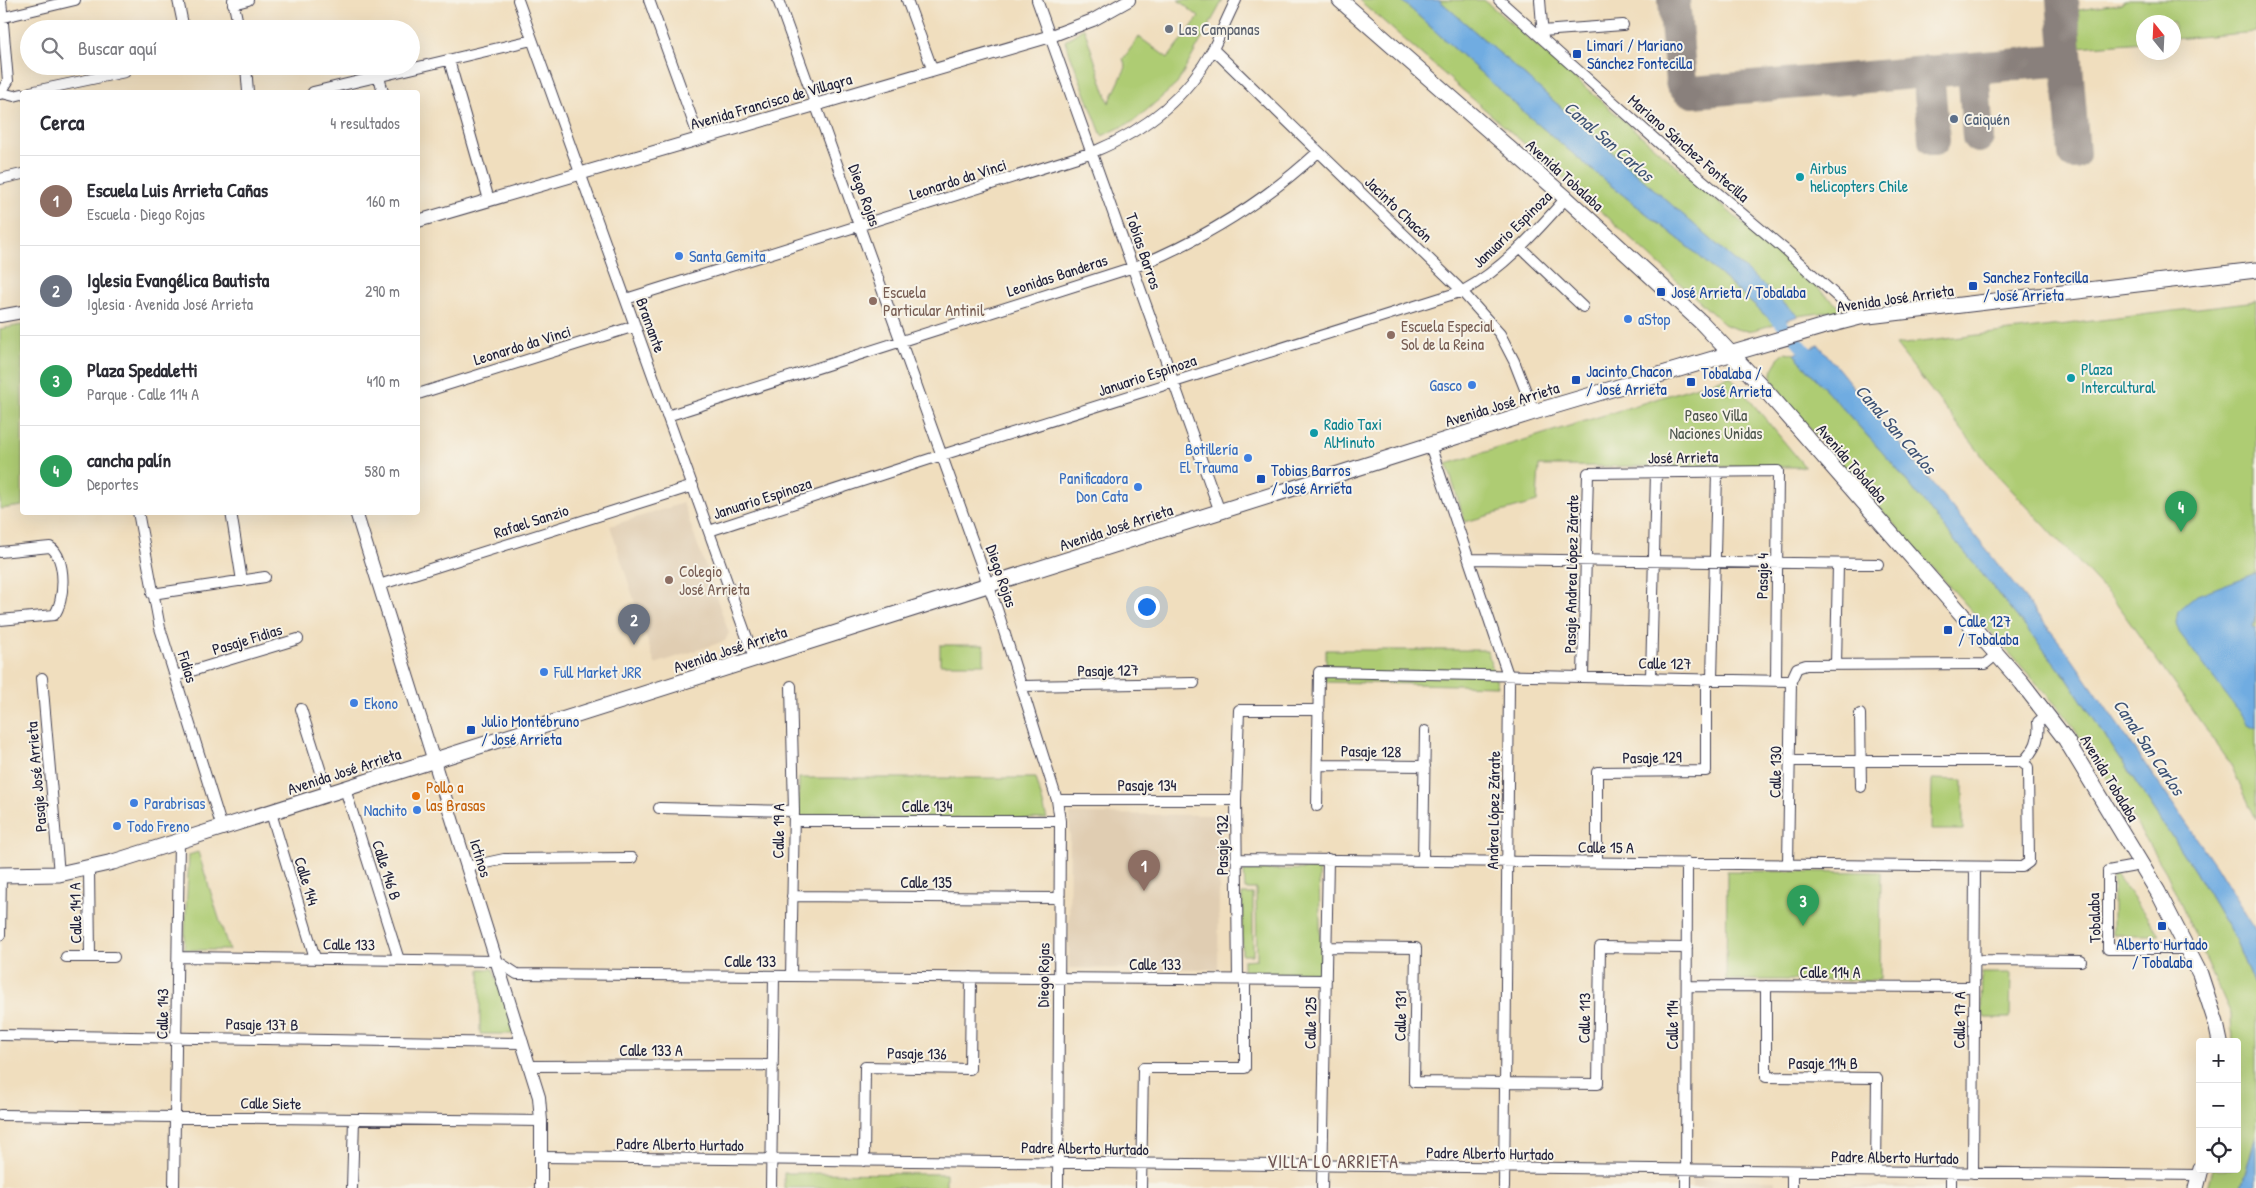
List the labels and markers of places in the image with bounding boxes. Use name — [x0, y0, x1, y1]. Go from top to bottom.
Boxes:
place label: Las Campanas — [1179, 18, 1260, 40]
marker: Las Campanas — [1163, 23, 1175, 35]
place label: Limarí / Mariano Sánchez Fontecilla — [1587, 34, 1692, 74]
marker: Limarí / Mariano Sánchez Fontecilla — [1571, 48, 1583, 60]
place label: Caiquén — [1964, 108, 2010, 130]
marker: Caiquén — [1948, 113, 1960, 125]
place label: Airbus helicopters Chile — [1810, 157, 1909, 197]
marker: Airbus helicopters Chile — [1794, 171, 1806, 183]
place label: Santa Gemita — [689, 245, 766, 267]
marker: Santa Gemita — [673, 250, 685, 262]
place label: Sanchez Fontecilla / José Arrieta — [1983, 266, 2088, 306]
marker: Sanchez Fontecilla / José Arrieta — [1967, 280, 1979, 292]
place label: Escuela Particular Antinil — [883, 281, 985, 321]
place label: José Arrieta / Tobalaba — [1671, 281, 1806, 303]
marker: José Arrieta / Tobalaba — [1655, 286, 1667, 298]
marker: Escuela Particular Antinil — [867, 295, 879, 307]
place label: aStop — [1638, 308, 1671, 330]
marker: aStop — [1622, 313, 1634, 325]
place label: Escuela Especial Sol de la Reina — [1401, 315, 1495, 355]
marker: Escuela Especial Sol de la Reina — [1385, 329, 1397, 341]
place label: Plaza Intercultural — [2081, 358, 2156, 398]
place label: Jacinto Chacon / José Arrieta — [1586, 360, 1673, 400]
place label: Tobalaba / José Arrieta — [1701, 362, 1771, 402]
marker: Plaza Intercultural — [2065, 372, 2077, 384]
place label: Gasco — [1429, 374, 1463, 396]
marker: Jacinto Chacon / José Arrieta — [1570, 374, 1582, 386]
marker: Tobalaba / José Arrieta — [1685, 376, 1697, 388]
marker: Gasco — [1466, 379, 1478, 391]
place label: Radio Taxi AlMinuto — [1324, 413, 1382, 453]
marker: Radio Taxi AlMinuto — [1308, 427, 1320, 439]
place label: Botillería El Trauma — [1180, 438, 1238, 478]
marker: Botillería El Trauma — [1242, 452, 1254, 464]
place label: Tobias Barros / José Arrieta — [1271, 459, 1352, 499]
place label: Panificadora Don Cata — [1059, 467, 1128, 507]
marker: Tobias Barros / José Arrieta — [1255, 473, 1267, 485]
marker: Panificadora Don Cata — [1132, 481, 1144, 493]
pin: 4 — [2165, 491, 2197, 532]
place label: Colegio José Arrieta — [679, 560, 749, 600]
marker: Colegio José Arrieta — [663, 574, 675, 586]
pin: 2 — [618, 604, 650, 645]
place label: Calle 127 / Tobalaba — [1958, 610, 2019, 650]
marker: Calle 127 / Tobalaba — [1942, 624, 1954, 636]
place label: Full Market JRR — [553, 661, 642, 683]
marker: Full Market JRR — [538, 666, 550, 678]
place label: Ekono — [364, 692, 398, 714]
marker: Ekono — [348, 697, 360, 709]
place label: Julio Montebruno / José Arrieta — [481, 710, 580, 750]
marker: Julio Montebruno / José Arrieta — [465, 724, 477, 736]
place label: Pollo a las Brasas — [426, 776, 486, 816]
marker: Pollo a las Brasas — [410, 790, 422, 802]
place label: Parabrisas — [144, 792, 205, 814]
marker: Parabrisas — [128, 797, 140, 809]
place label: Nachito — [364, 799, 408, 821]
marker: Nachito — [411, 804, 423, 816]
place label: Todo Freno — [127, 815, 190, 837]
marker: Todo Freno — [111, 820, 123, 832]
pin: 1 — [1128, 850, 1160, 891]
pin: 3 — [1787, 885, 1819, 926]
marker: Alberto Hurtado / Tobalaba — [2156, 920, 2168, 932]
place label: Alberto Hurtado / Tobalaba — [2116, 933, 2208, 973]

